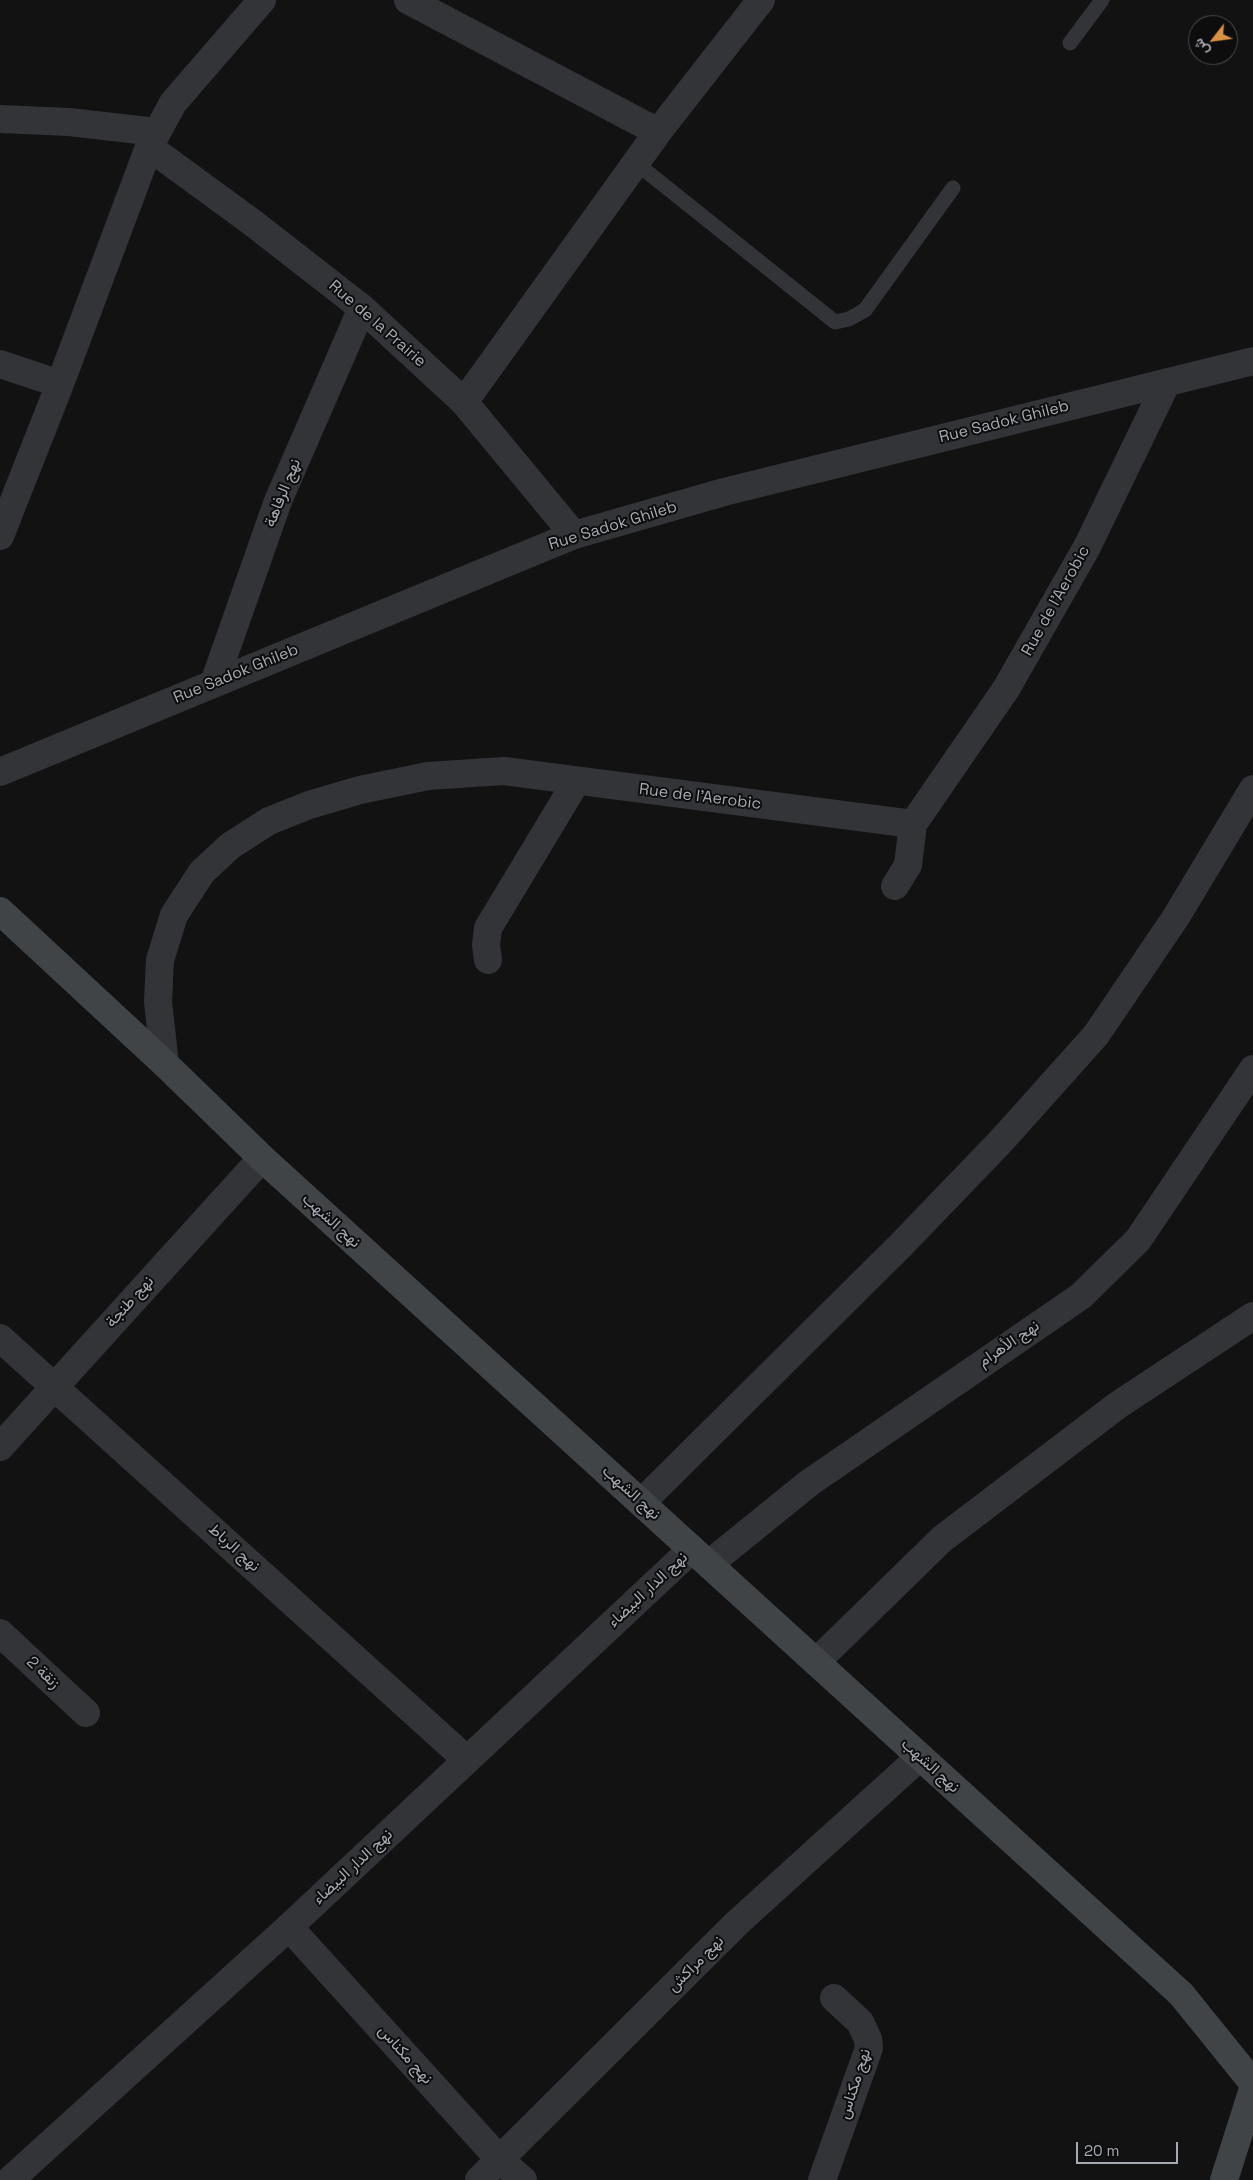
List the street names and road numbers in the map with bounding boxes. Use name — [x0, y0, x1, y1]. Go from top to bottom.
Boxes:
street label: Rue de la Prairie — [324, 277, 430, 371]
street label: Rue Sadok Ghileb — [937, 397, 1071, 447]
street label: نهج الرفاهة — [261, 456, 305, 530]
street label: Rue Sadok Ghileb — [547, 497, 679, 555]
street label: Rue de l'Aerobic — [1018, 543, 1094, 659]
street label: Rue Sadok Ghileb — [171, 640, 301, 708]
street label: Rue de l'Aerobic — [638, 780, 762, 814]
street label: نهج الشهب — [298, 1190, 364, 1252]
street label: نهج طنجة — [102, 1272, 158, 1332]
street label: نهج الأهرام — [975, 1317, 1043, 1371]
street label: نهج الشهب — [598, 1462, 664, 1524]
street label: نهج الرباط — [204, 1520, 264, 1576]
street label: نهج الدار البيضاء — [604, 1548, 692, 1632]
street label: زنقة 2 — [22, 1653, 64, 1693]
street label: نهج الشهب — [897, 1735, 963, 1797]
street label: نهج الدار البيضاء — [309, 1825, 397, 1909]
street label: نهج مراكش — [664, 1932, 728, 1996]
street label: نهج مكناس — [373, 2022, 437, 2088]
street label: نهج مكناس — [835, 2046, 875, 2122]

